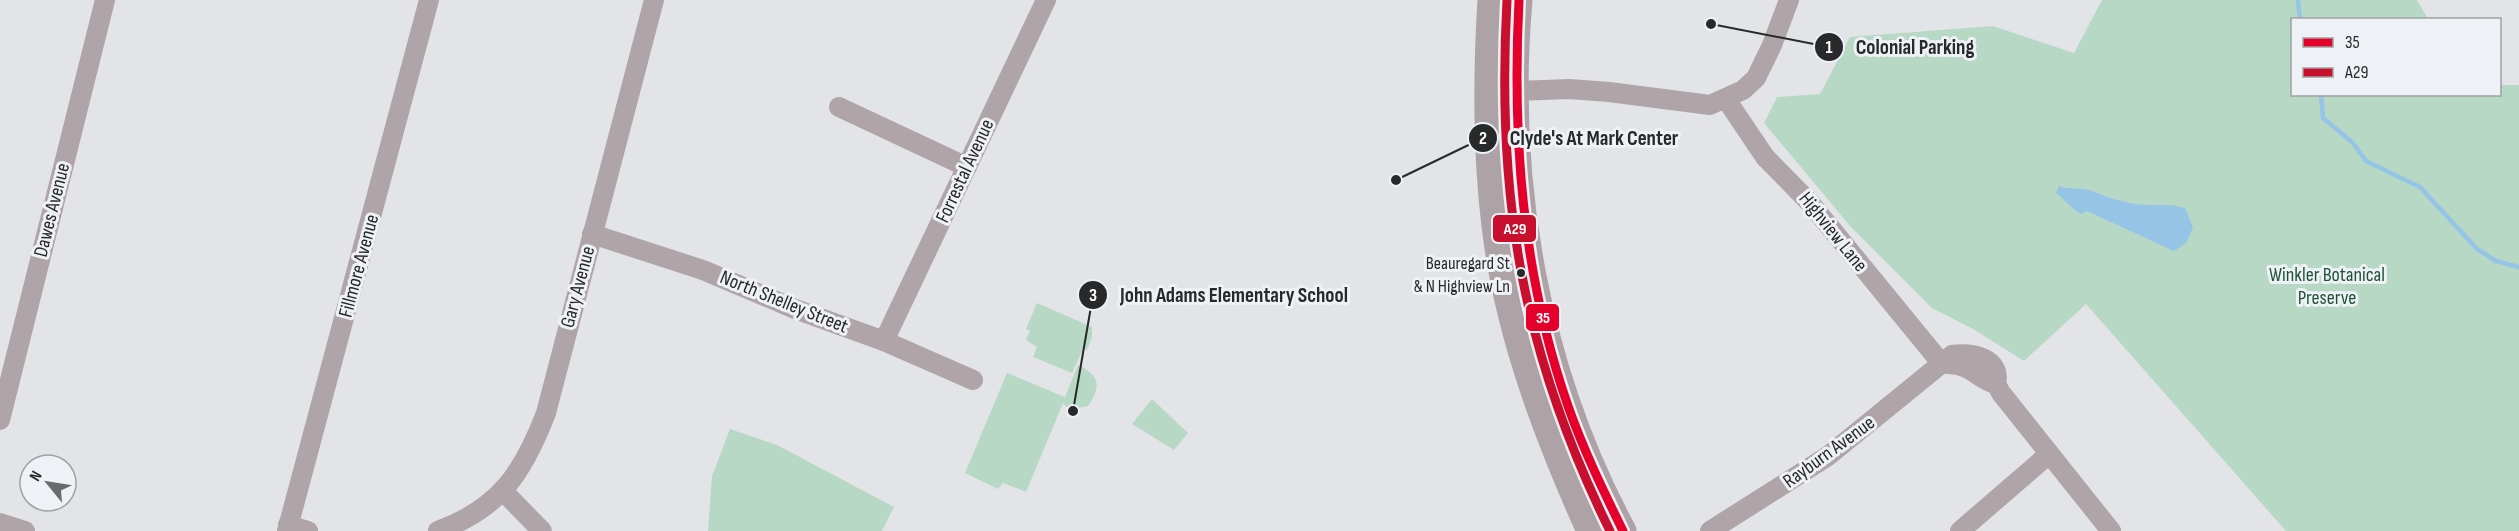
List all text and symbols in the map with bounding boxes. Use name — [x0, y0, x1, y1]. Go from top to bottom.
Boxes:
legend — [2291, 18, 2501, 96]
callout: Colonial Parking — [1814, 27, 1986, 66]
text: 35 — [2345, 32, 2360, 53]
text: Colonial Parking — [1856, 35, 1974, 60]
text: 1 — [1825, 37, 1833, 58]
text: A29 — [2344, 62, 2368, 83]
street label: Forrestal Avenue — [931, 115, 999, 227]
callout: Clyde's At Mark Center — [1468, 118, 1690, 157]
text: Clyde's At Mark Center — [1510, 126, 1679, 151]
text: 2 — [1479, 128, 1487, 149]
street label: Dawes Avenue — [29, 161, 75, 259]
street label: Highview Lane — [1793, 187, 1873, 277]
street label: Fillmore Avenue — [334, 212, 384, 320]
line badge: A29 — [1492, 214, 1537, 243]
text: A29 — [1503, 220, 1526, 239]
street label: Gary Avenue — [556, 244, 600, 330]
place label: Beauregard St & N Highview Ln — [1414, 253, 1511, 297]
park label: Winkler Botanical Preserve — [2269, 263, 2385, 310]
street label: North Shelley Street — [716, 265, 852, 339]
marker: Beauregard St & N Highview Ln — [1515, 267, 1527, 279]
callout: John Adams Elementary School — [1078, 275, 1360, 314]
text: John Adams Elementary School — [1119, 283, 1348, 308]
text: 3 — [1089, 285, 1097, 306]
line badge: 35 — [1525, 303, 1560, 332]
text: 35 — [1536, 309, 1550, 328]
street label: Rayburn Avenue — [1779, 411, 1879, 493]
north arrow — [18, 453, 78, 513]
text: N — [26, 468, 47, 485]

